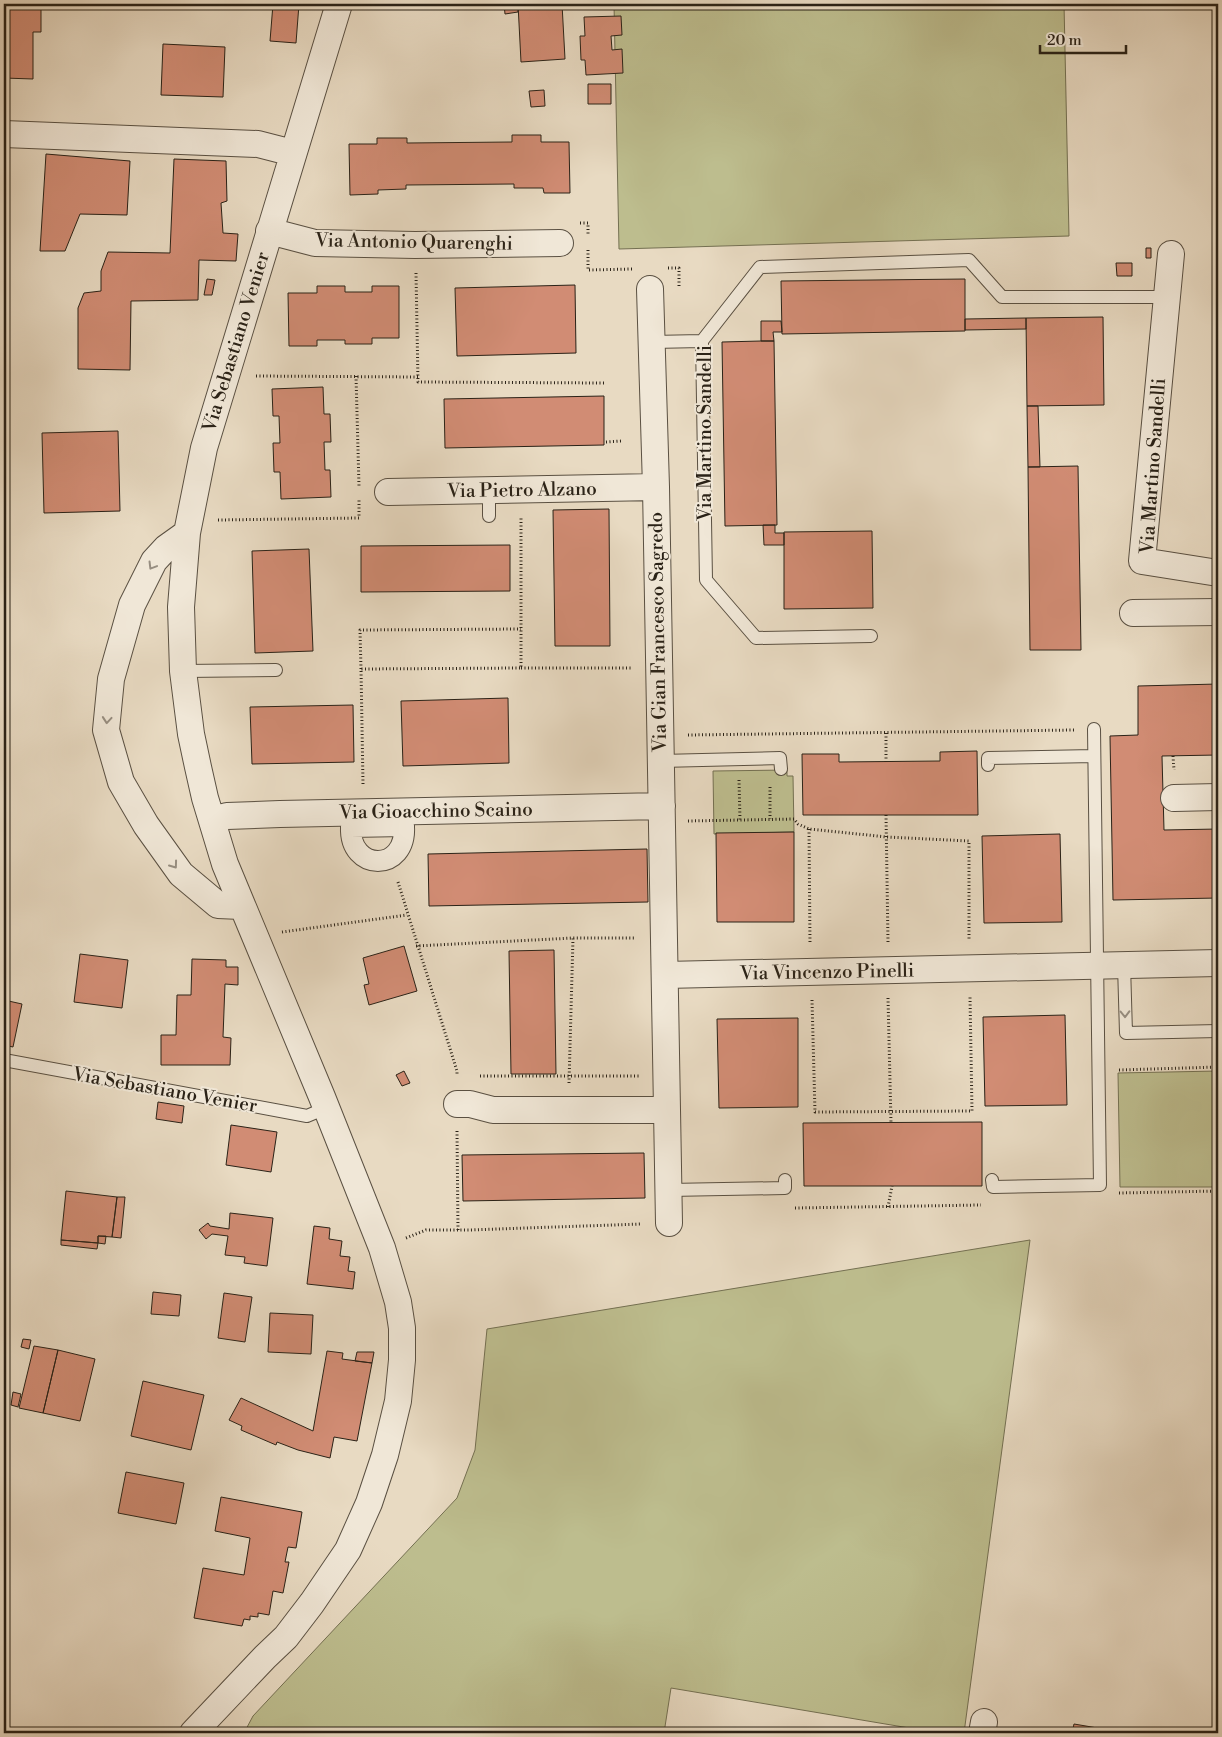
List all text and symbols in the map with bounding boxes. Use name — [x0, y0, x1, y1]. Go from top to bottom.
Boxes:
scale bar — [1040, 22, 1126, 54]
text: 20 m — [1047, 31, 1082, 50]
street label: Via Antonio Quarenghi — [314, 228, 513, 256]
street label: Via Sebastiano Venier — [197, 249, 275, 436]
street label: Via Martino Sandelli — [693, 345, 717, 522]
street label: Via Martino Sandelli — [1135, 377, 1171, 556]
street label: Via Pietro Alzano — [446, 477, 597, 503]
street label: Via Gian Francesco Sagredo — [644, 512, 672, 753]
one-way arrow — [148, 560, 158, 569]
one-way arrow — [102, 717, 113, 725]
street label: Via Gioacchino Scaino — [338, 797, 533, 825]
one-way arrow — [168, 859, 177, 869]
street label: Via Vincenzo Pinelli — [739, 958, 914, 986]
one-way arrow — [1120, 1010, 1130, 1018]
street label: Via Sebastiano Venier — [70, 1062, 259, 1118]

